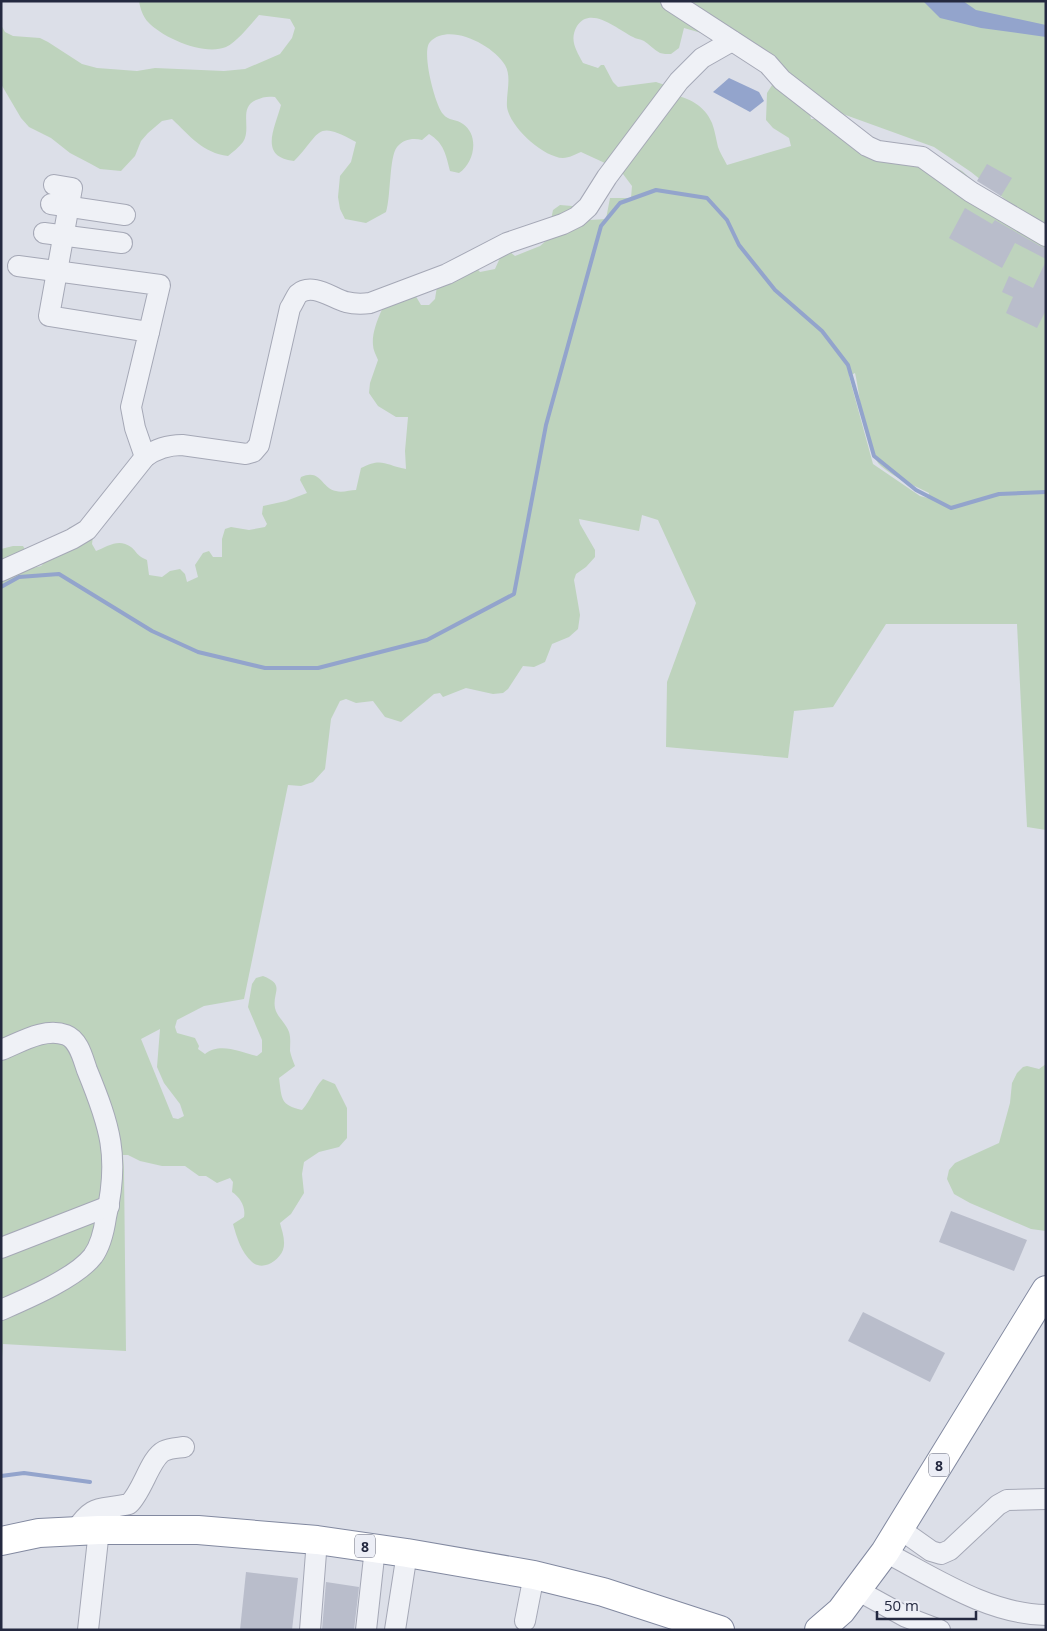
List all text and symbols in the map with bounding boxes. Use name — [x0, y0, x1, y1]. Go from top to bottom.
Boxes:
road number: 8 — [929, 1454, 949, 1476]
road number: 8 — [355, 1534, 375, 1558]
scale bar — [877, 1588, 976, 1620]
text: 50 m — [884, 1595, 919, 1615]

